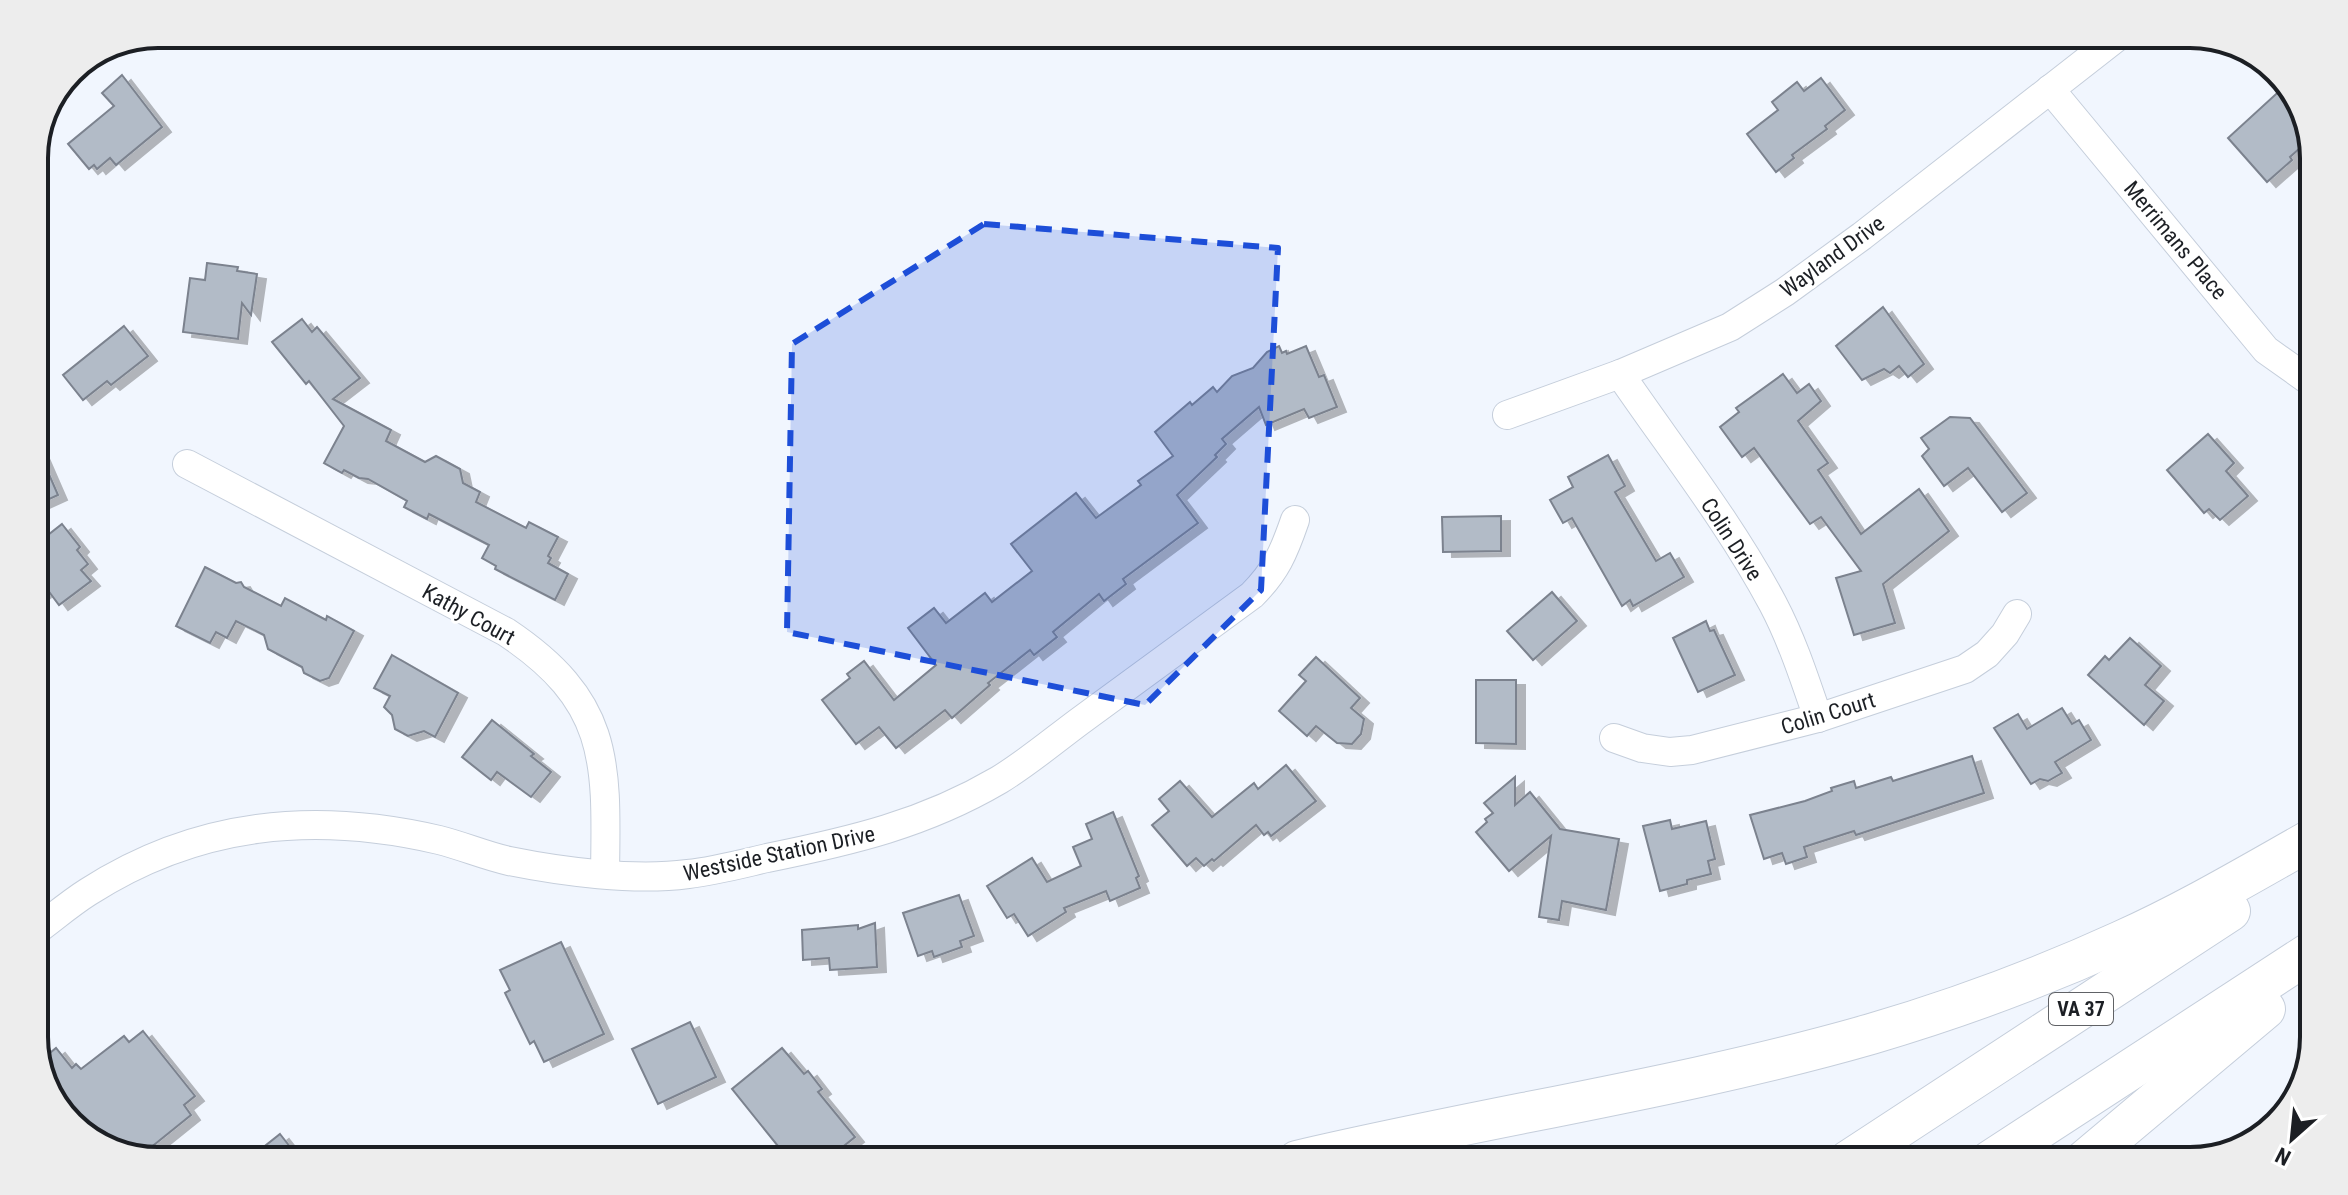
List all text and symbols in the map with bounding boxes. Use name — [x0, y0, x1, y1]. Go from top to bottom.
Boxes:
street label: Merrimans Place — [2119, 176, 2232, 304]
street label: Wayland Drive — [1776, 210, 1889, 302]
street label: Colin Drive — [1696, 493, 1767, 585]
street label: Kathy Court — [418, 579, 519, 650]
street label: Colin Court — [1778, 687, 1878, 740]
street label: Westside Station Drive — [681, 821, 877, 886]
road number: VA 37 — [2049, 993, 2113, 1025]
north arrow — [2252, 1099, 2332, 1179]
text: N — [2271, 1142, 2295, 1171]

